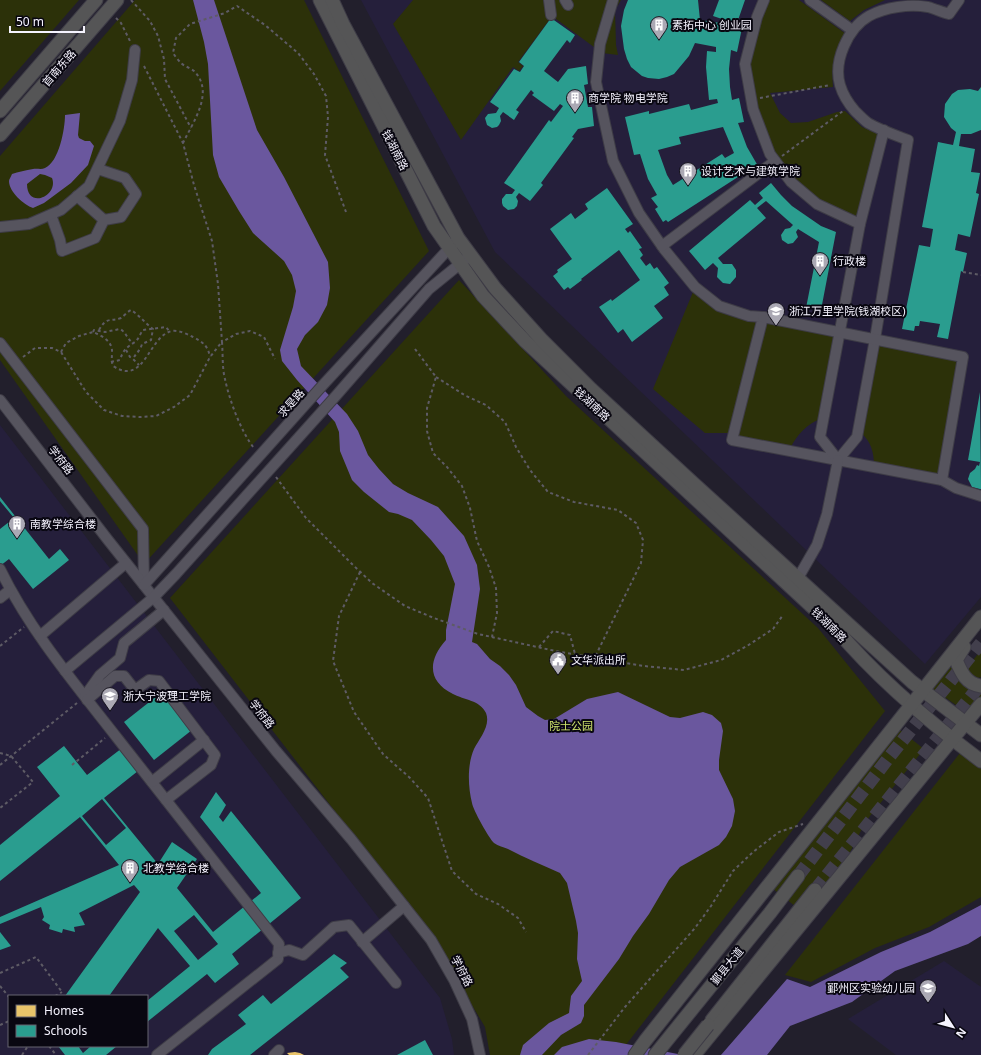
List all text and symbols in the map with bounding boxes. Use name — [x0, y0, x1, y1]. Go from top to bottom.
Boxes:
scale bar — [10, 8, 84, 34]
text: 50 m — [16, 13, 44, 30]
building icon: 素拓中心 创业园 — [649, 15, 669, 40]
place label: 素拓中心 创业园 — [672, 17, 752, 32]
street label: 首南东路 — [39, 46, 79, 89]
building icon: 商学院 物电学院 — [565, 88, 585, 113]
place label: 商学院 物电学院 — [588, 90, 668, 105]
street label: 钱湖南路 — [379, 127, 412, 173]
building icon: 设计艺术与建筑学院 — [678, 161, 698, 186]
place label: 设计艺术与建筑学院 — [701, 163, 800, 178]
building icon: 行政楼 — [810, 251, 830, 276]
place label: 行政楼 — [833, 253, 866, 268]
school or university icon: 浙江万里学院(钱湖校区) — [766, 301, 786, 326]
place label: 浙江万里学院(钱湖校区) — [789, 303, 906, 318]
street label: 钱湖南路 — [571, 383, 614, 424]
street label: 求是路 — [274, 385, 307, 420]
street label: 学府路 — [45, 442, 77, 477]
building icon: 南教学综合楼 — [7, 514, 27, 539]
place label: 南教学综合楼 — [30, 516, 96, 531]
street label: 钱湖南路 — [808, 604, 850, 646]
public building icon: 文华派出所 — [548, 650, 568, 675]
place label: 文华派出所 — [571, 652, 626, 667]
school or university icon: 浙大宁波理工学院 — [100, 686, 120, 711]
place label: 浙大宁波理工学院 — [123, 688, 211, 703]
street label: 学府路 — [246, 696, 278, 731]
park label: 院士公园 — [549, 718, 593, 733]
building icon: 北教学综合楼 — [120, 858, 140, 883]
place label: 北教学综合楼 — [143, 860, 209, 875]
street label: 鄞县大道 — [707, 944, 746, 988]
street label: 学府路 — [448, 953, 477, 989]
school or university icon: 鄞州区实验幼儿园 — [918, 978, 938, 1003]
place label: 鄞州区实验幼儿园 — [827, 980, 915, 995]
legend — [8, 995, 148, 1047]
text: Homes — [44, 1002, 84, 1019]
north arrow — [933, 1007, 973, 1047]
text: Schools — [44, 1022, 87, 1039]
text: N — [953, 1025, 970, 1041]

